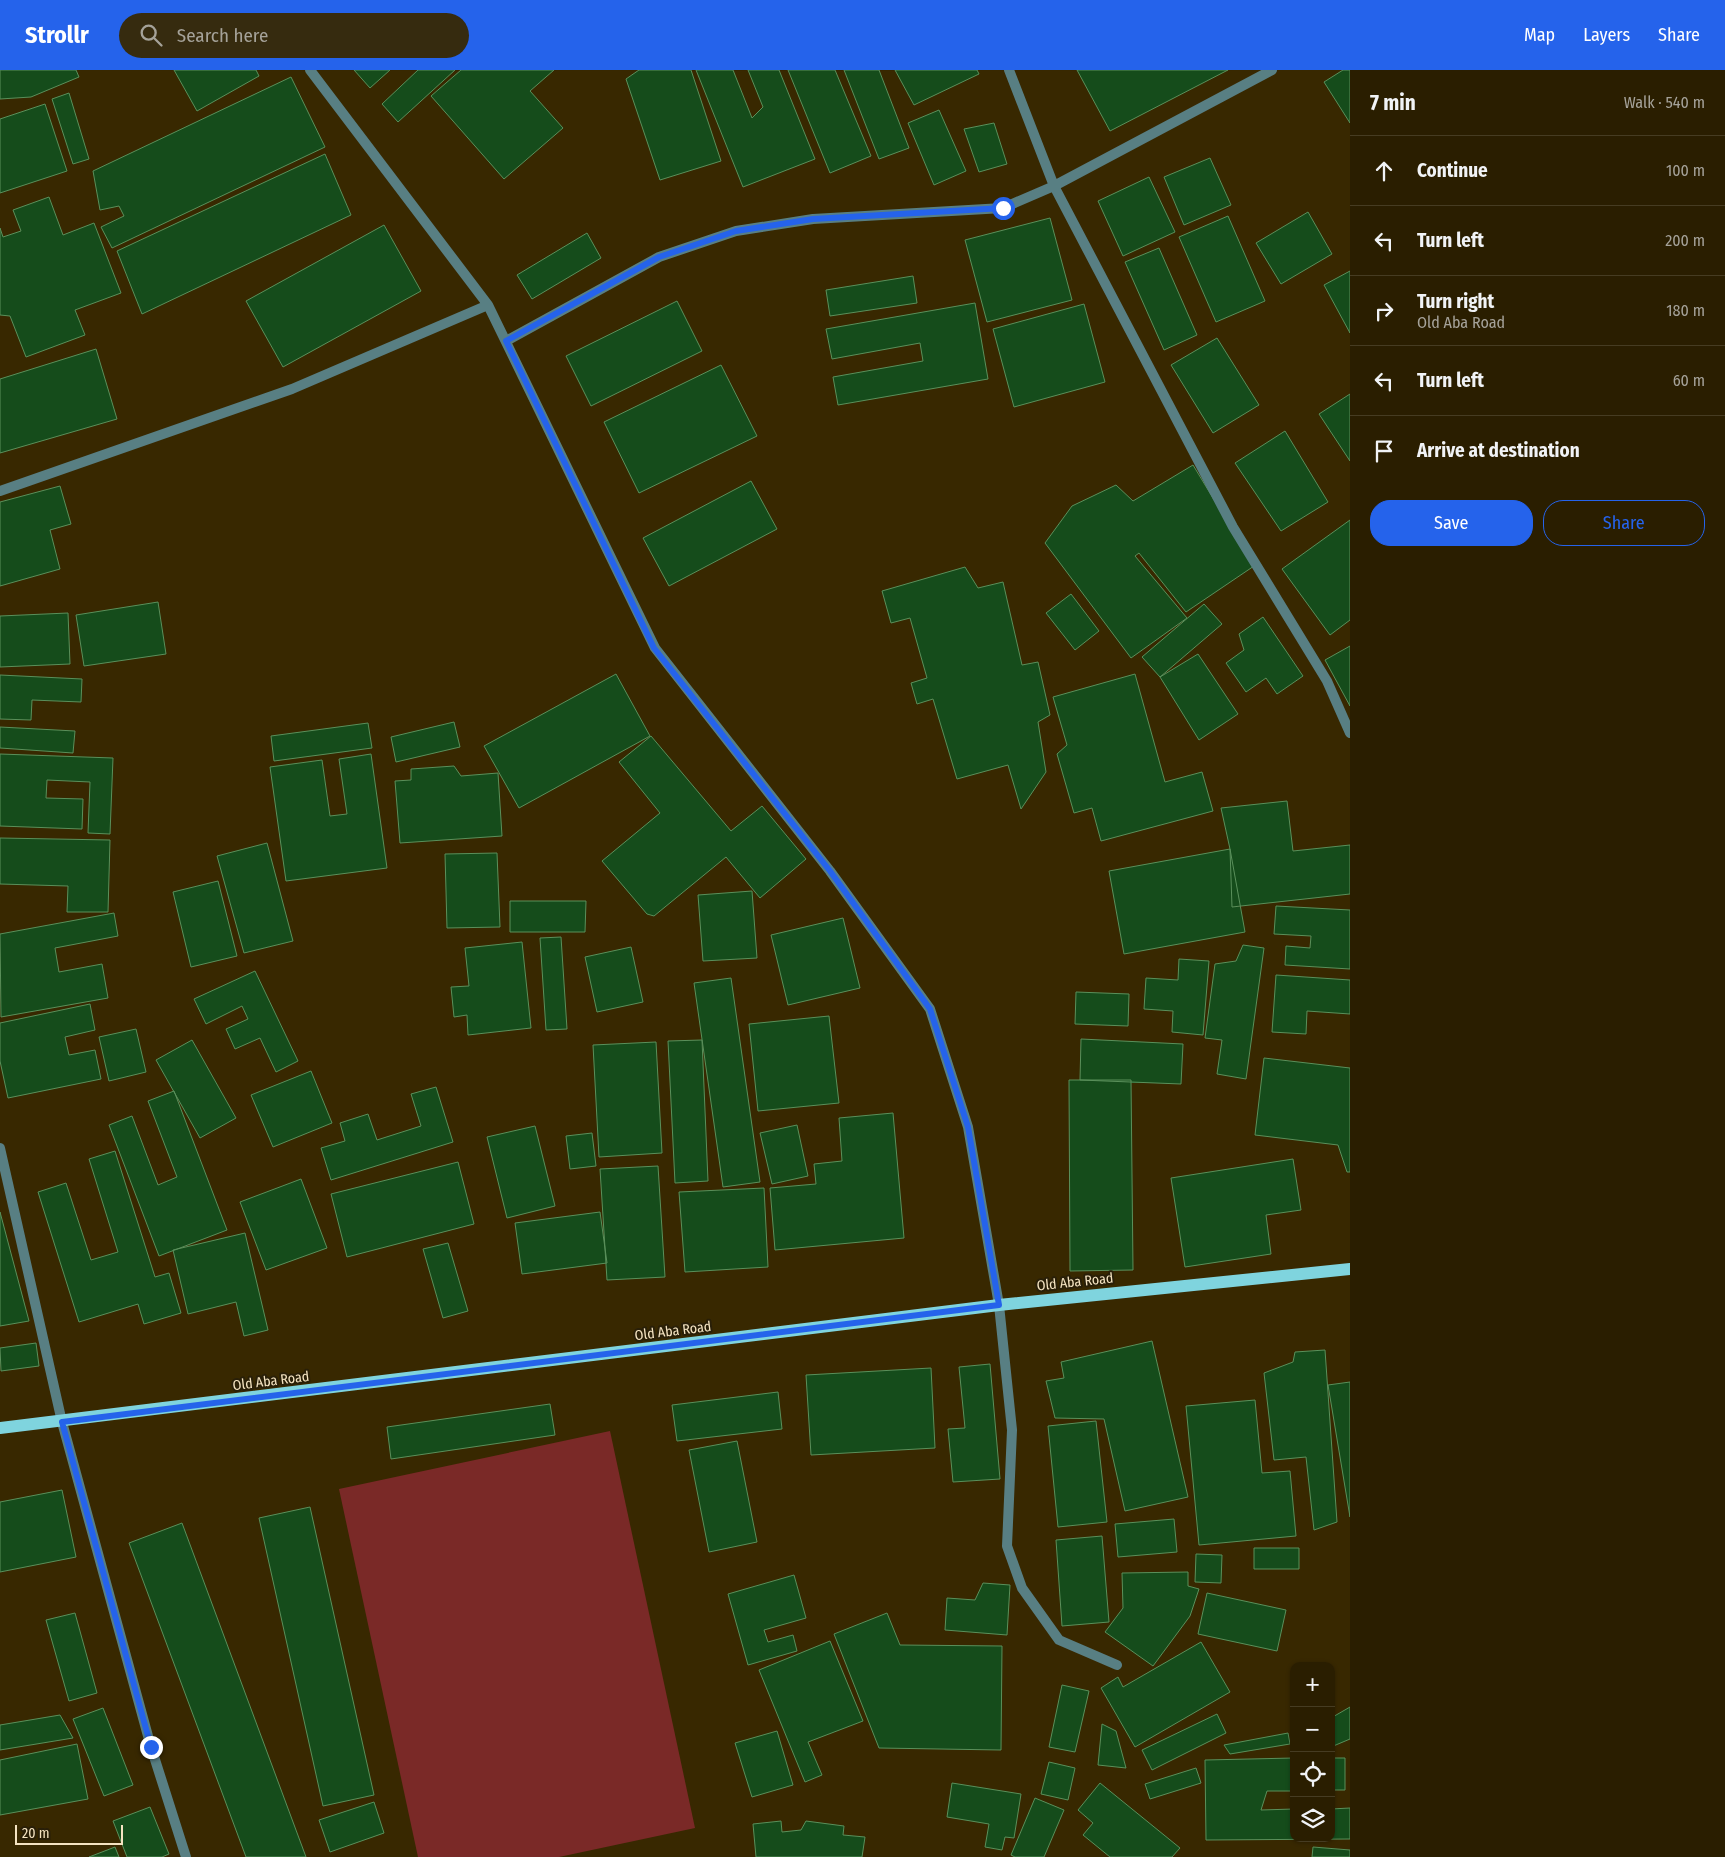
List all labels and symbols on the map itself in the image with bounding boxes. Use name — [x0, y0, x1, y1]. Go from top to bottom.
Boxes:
route start — [992, 197, 1015, 220]
street label: Old Aba Road — [1036, 1270, 1114, 1294]
street label: Old Aba Road — [634, 1318, 712, 1344]
street label: Old Aba Road — [232, 1368, 310, 1394]
route end — [140, 1736, 163, 1759]
scale bar — [15, 1822, 122, 1845]

